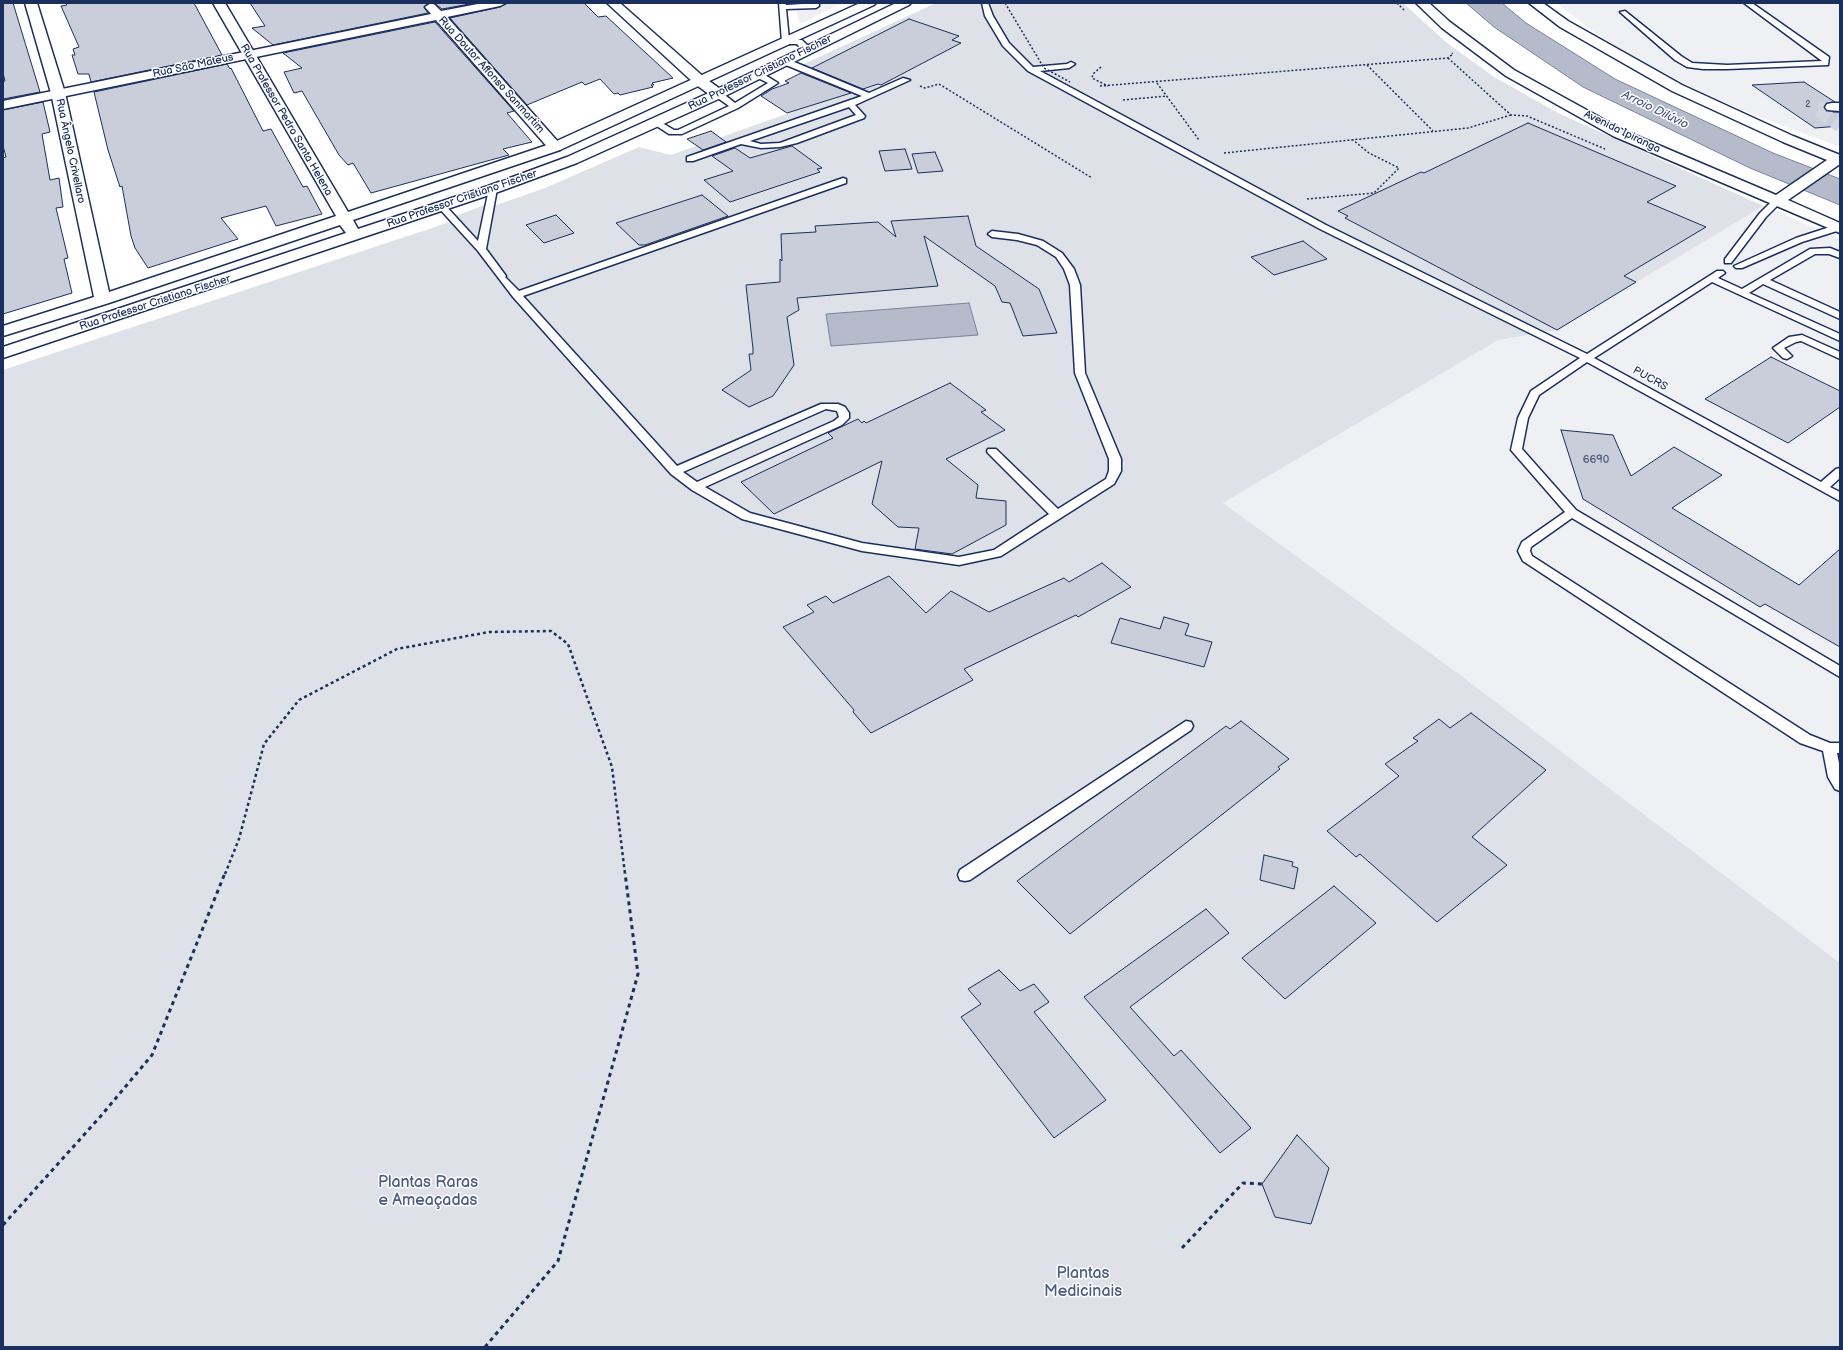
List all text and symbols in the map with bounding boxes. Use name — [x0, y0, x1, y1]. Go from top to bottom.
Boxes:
street label: Rua Doutor Affonso Sanmartim — [435, 14, 547, 136]
street label: Rua Professor Cristiano Fischer — [686, 32, 834, 114]
street label: Rua Professor Pedro Santa Helena — [237, 42, 335, 198]
street label: Rua São Mateus — [151, 51, 235, 81]
water label: Arroio Dilúvio — [1619, 88, 1691, 132]
street label: Rua Ângelo Crivellaro — [52, 97, 88, 205]
house number: 2 — [1805, 100, 1811, 110]
street label: Avenida Ipiranga — [1582, 108, 1662, 156]
street label: Rua Professor Cristiano Fischer — [385, 167, 539, 231]
street label: Rua Professor Cristiano Fischer — [78, 272, 232, 334]
street label: PUCRS — [1631, 364, 1669, 394]
house number: 6690 — [1583, 453, 1609, 467]
park label: Plantas Raras e Ameaçadas — [378, 1173, 478, 1211]
park label: Plantas Medicinais — [1044, 1264, 1122, 1302]

